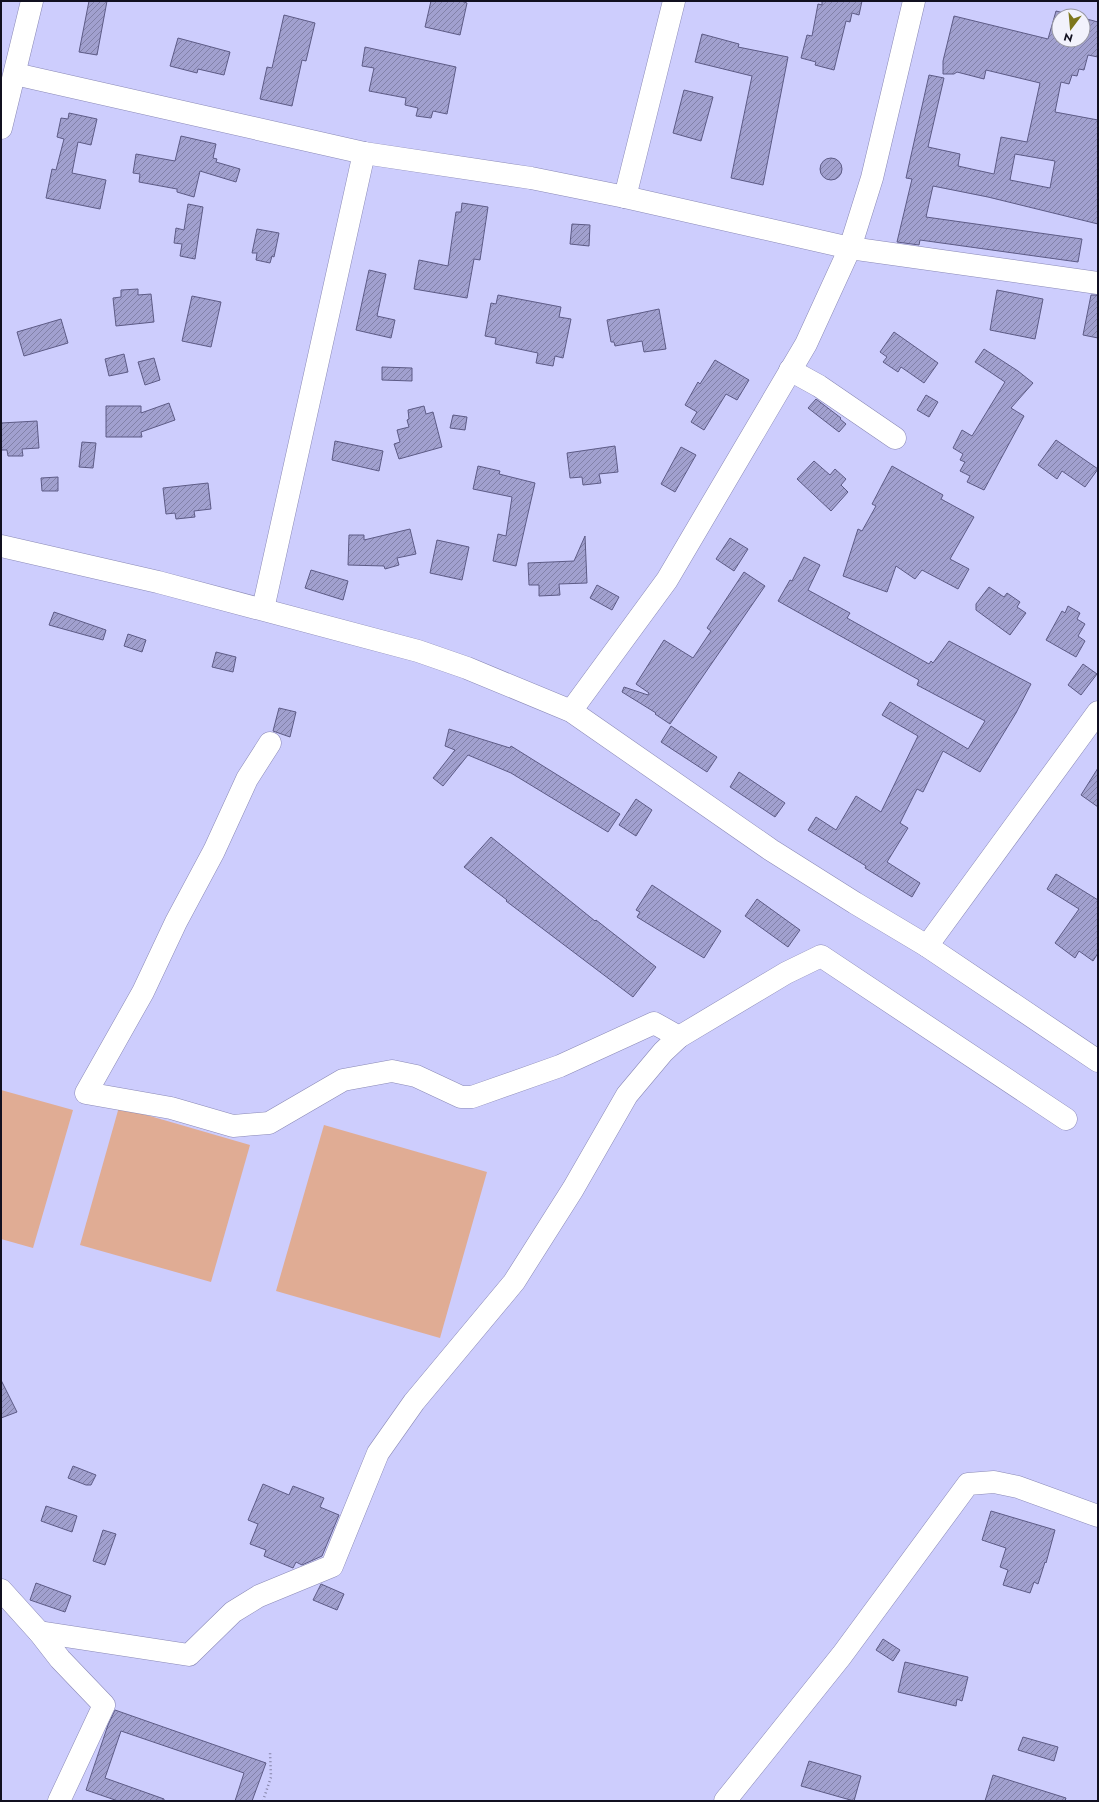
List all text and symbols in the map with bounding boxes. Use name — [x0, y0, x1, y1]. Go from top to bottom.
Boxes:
north arrow — [1051, 8, 1091, 48]
text: N — [1062, 29, 1075, 47]

